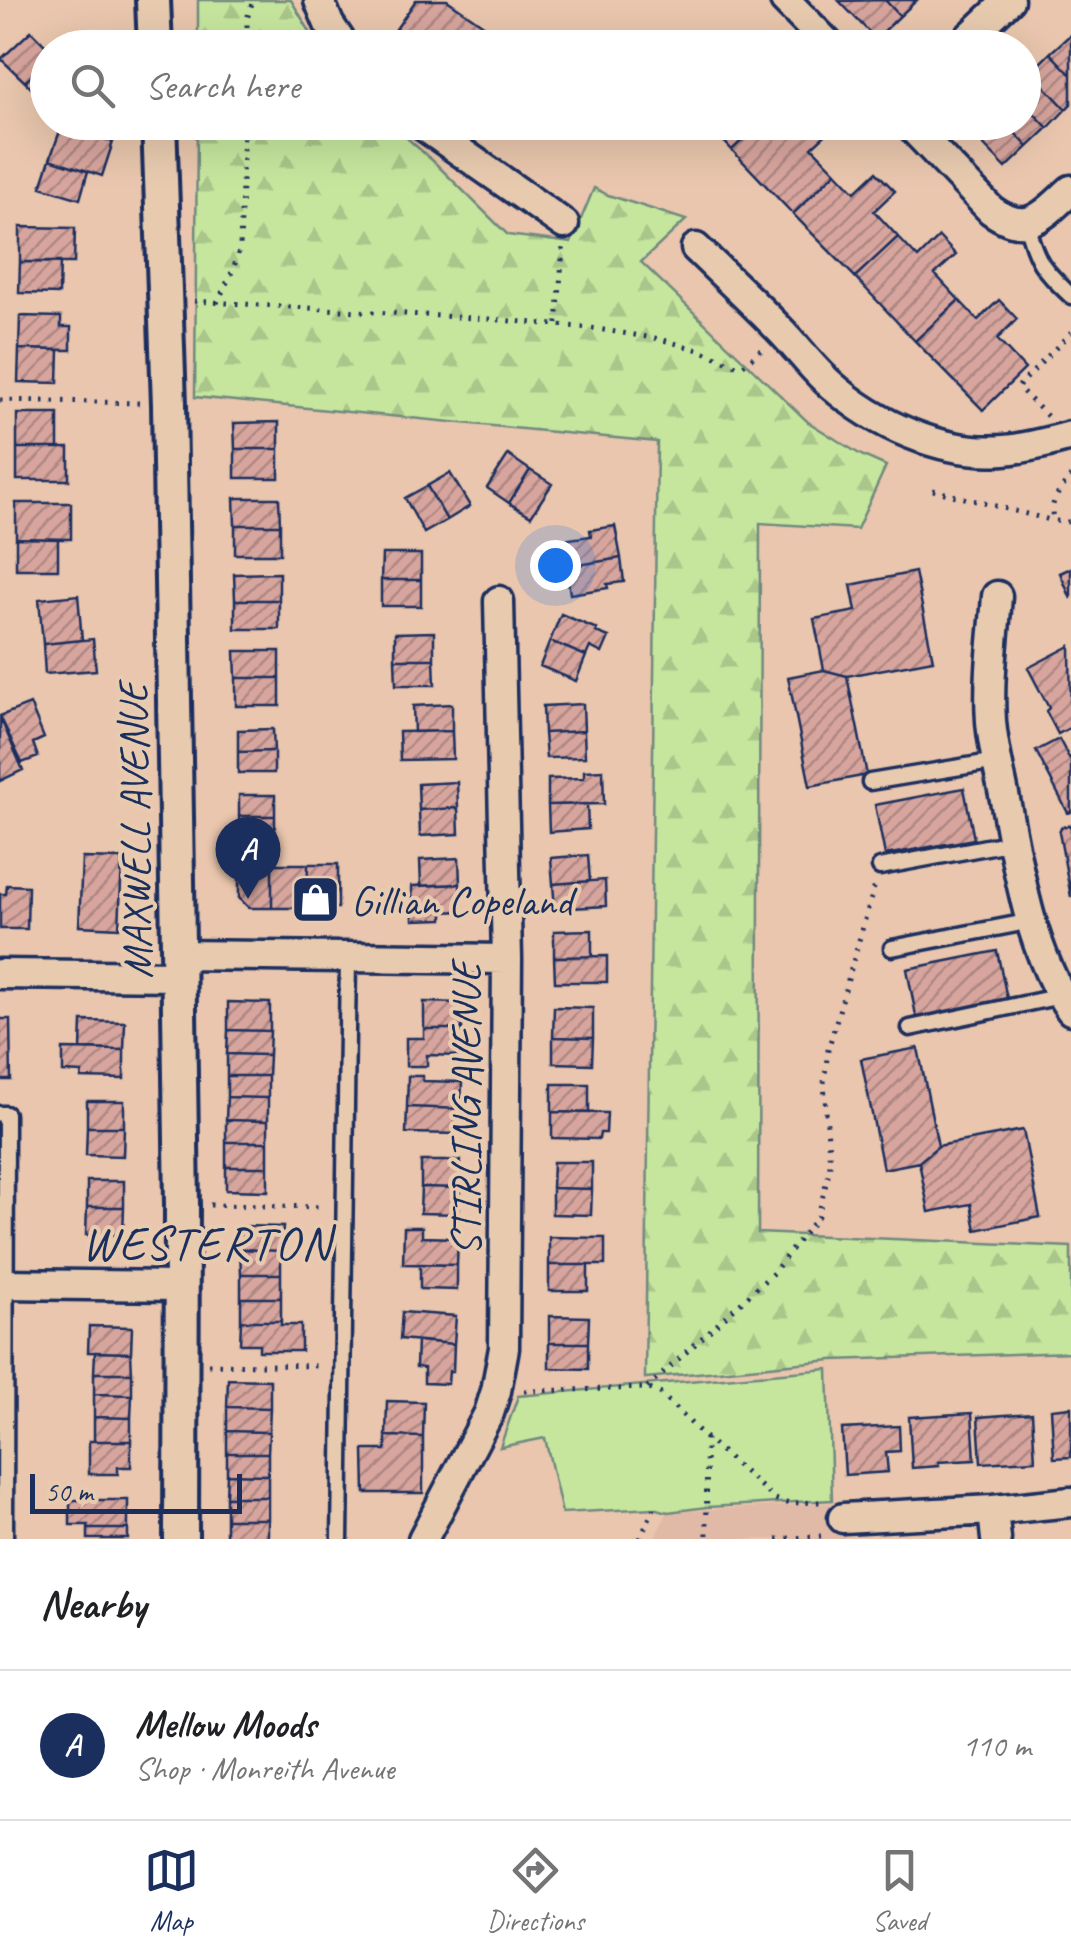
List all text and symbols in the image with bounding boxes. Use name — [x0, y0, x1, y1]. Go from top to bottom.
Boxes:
search box — [30, 30, 1041, 140]
icon: search — [65, 58, 120, 113]
text: Search here — [145, 62, 300, 109]
your location — [530, 540, 581, 591]
street label: MAXWELL AVENUE — [106, 678, 165, 979]
pin: A — [216, 816, 280, 899]
shop icon: Gillian Copeland — [290, 874, 342, 926]
place label: Gillian Copeland — [351, 875, 578, 928]
street label: STIRLING AVENUE — [440, 957, 493, 1256]
district label: WESTERTON — [82, 1213, 337, 1273]
scale bar — [30, 1469, 242, 1514]
text: 50 m — [45, 1474, 93, 1509]
text: Nearby — [40, 1578, 146, 1631]
text: Mellow Moods — [135, 1701, 316, 1748]
text: A — [64, 1725, 81, 1766]
text: 110 m — [962, 1725, 1031, 1766]
text: Shop · Monreith Avenue — [135, 1748, 394, 1789]
tab: Map — [144, 1843, 199, 1938]
tab: Directions — [487, 1843, 584, 1938]
tab: Saved — [872, 1843, 927, 1938]

